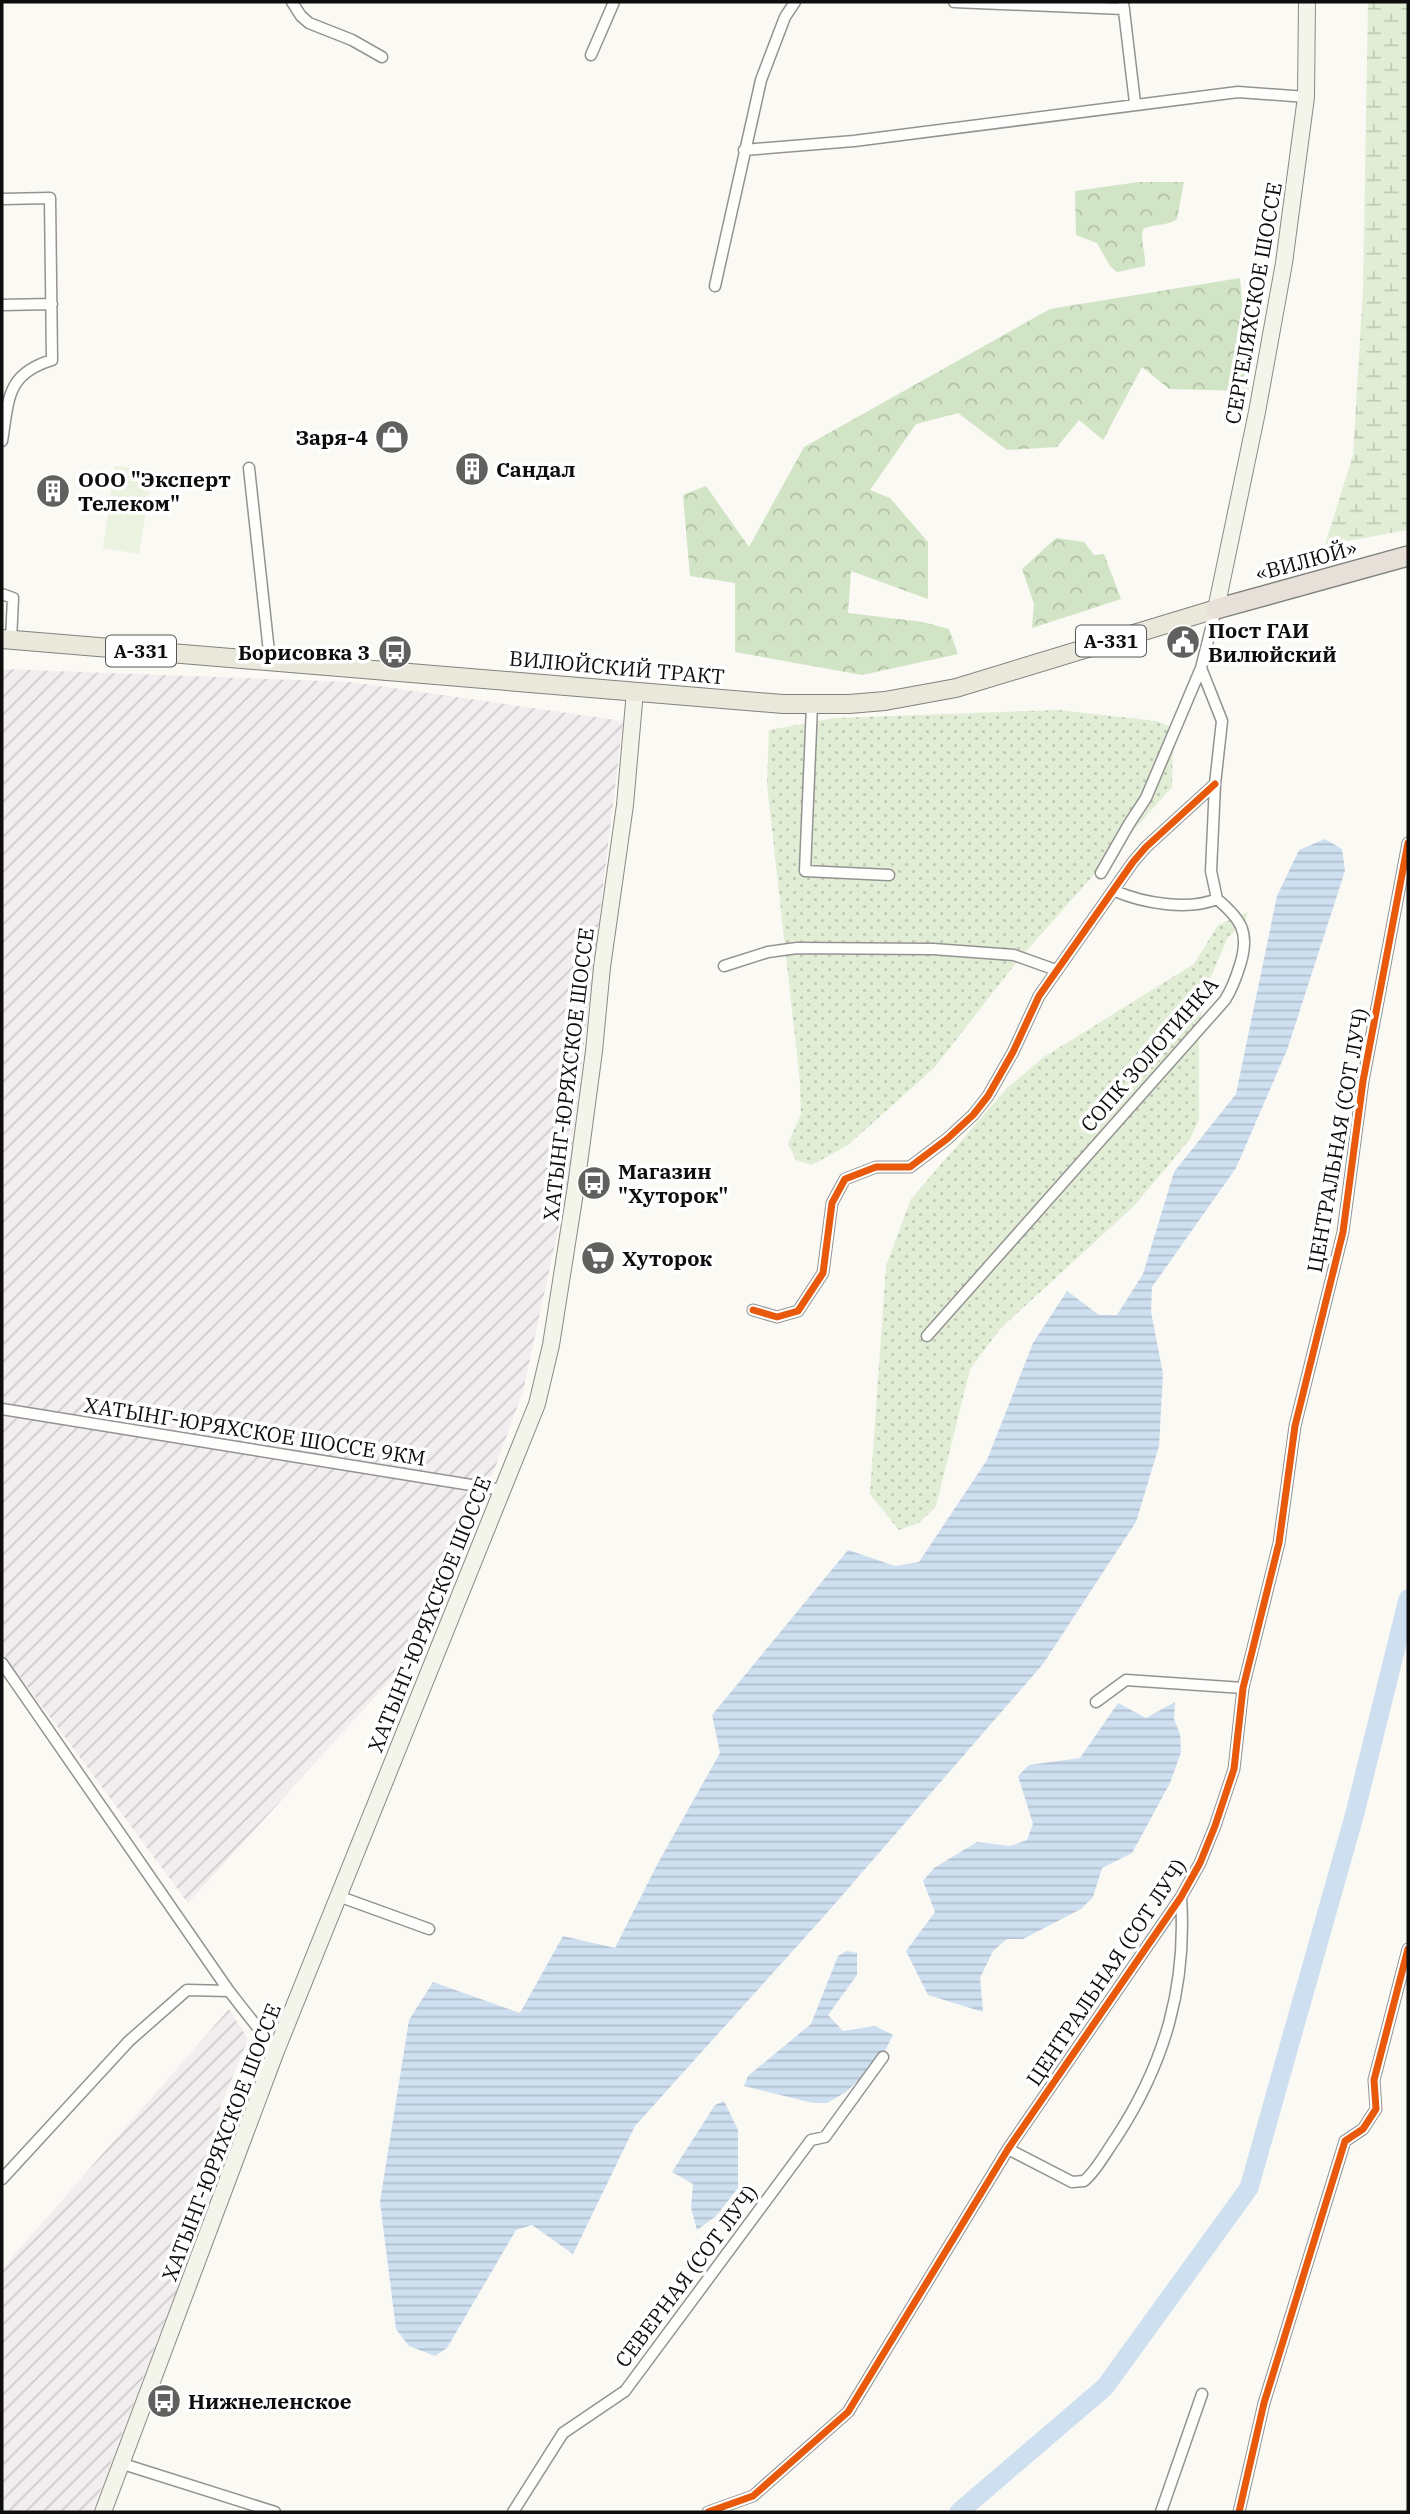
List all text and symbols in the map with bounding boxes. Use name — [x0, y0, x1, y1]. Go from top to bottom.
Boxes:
street label: СЕРГЕЛЯХСКОЕ ШОССЕ — [1218, 180, 1288, 426]
shop icon: Заря-4 — [373, 418, 411, 456]
place label: Заря-4 — [295, 423, 368, 451]
building icon: Сандал — [453, 450, 491, 488]
place label: Сандал — [496, 455, 576, 483]
place label: ООО "Эксперт Телеком" — [78, 465, 231, 517]
building icon: ООО "Эксперт Телеком" — [34, 472, 72, 510]
street label: «ВИЛЮЙ» — [1252, 533, 1360, 587]
place label: Пост ГАИ Вилюйский — [1208, 616, 1337, 668]
public building icon: Пост ГАИ Вилюйский — [1164, 623, 1202, 661]
road number: А-331 — [1076, 626, 1146, 656]
bus stop icon: Борисовка 3 — [376, 633, 414, 671]
road number: А-331 — [106, 636, 176, 666]
place label: Борисовка 3 — [238, 638, 370, 666]
street label: ВИЛЮЙСКИЙ ТРАКТ — [508, 644, 726, 690]
street label: ХАТЫНГ-ЮРЯХСКОЕ ШОССЕ — [536, 926, 600, 1222]
street label: СОПК ЗОЛОТИНКА — [1074, 970, 1224, 1137]
street label: ЦЕНТРАЛЬНАЯ (СОТ ЛУЧ) — [1300, 1006, 1374, 1274]
place label: Магазин "Хуторок" — [618, 1157, 728, 1209]
bus stop icon: Магазин "Хуторок" — [575, 1164, 613, 1202]
supermarket icon: Хуторок — [579, 1239, 617, 1277]
place label: Хуторок — [622, 1244, 712, 1272]
street label: ХАТЫНГ-ЮРЯХСКОЕ ШОССЕ 9КМ — [82, 1390, 428, 1472]
street label: ХАТЫНГ-ЮРЯХСКОЕ ШОССЕ — [361, 1472, 497, 1756]
street label: ЦЕНТРАЛЬНАЯ (СОТ ЛУЧ) — [1019, 1853, 1193, 2091]
street label: ХАТЫНГ-ЮРЯХСКОЕ ШОССЕ — [155, 1999, 287, 2285]
street label: СЕВЕРНАЯ (СОТ ЛУЧ) — [608, 2179, 764, 2373]
bus stop icon: Нижнеленское — [145, 2382, 183, 2420]
place label: Нижнеленское — [188, 2387, 352, 2415]

